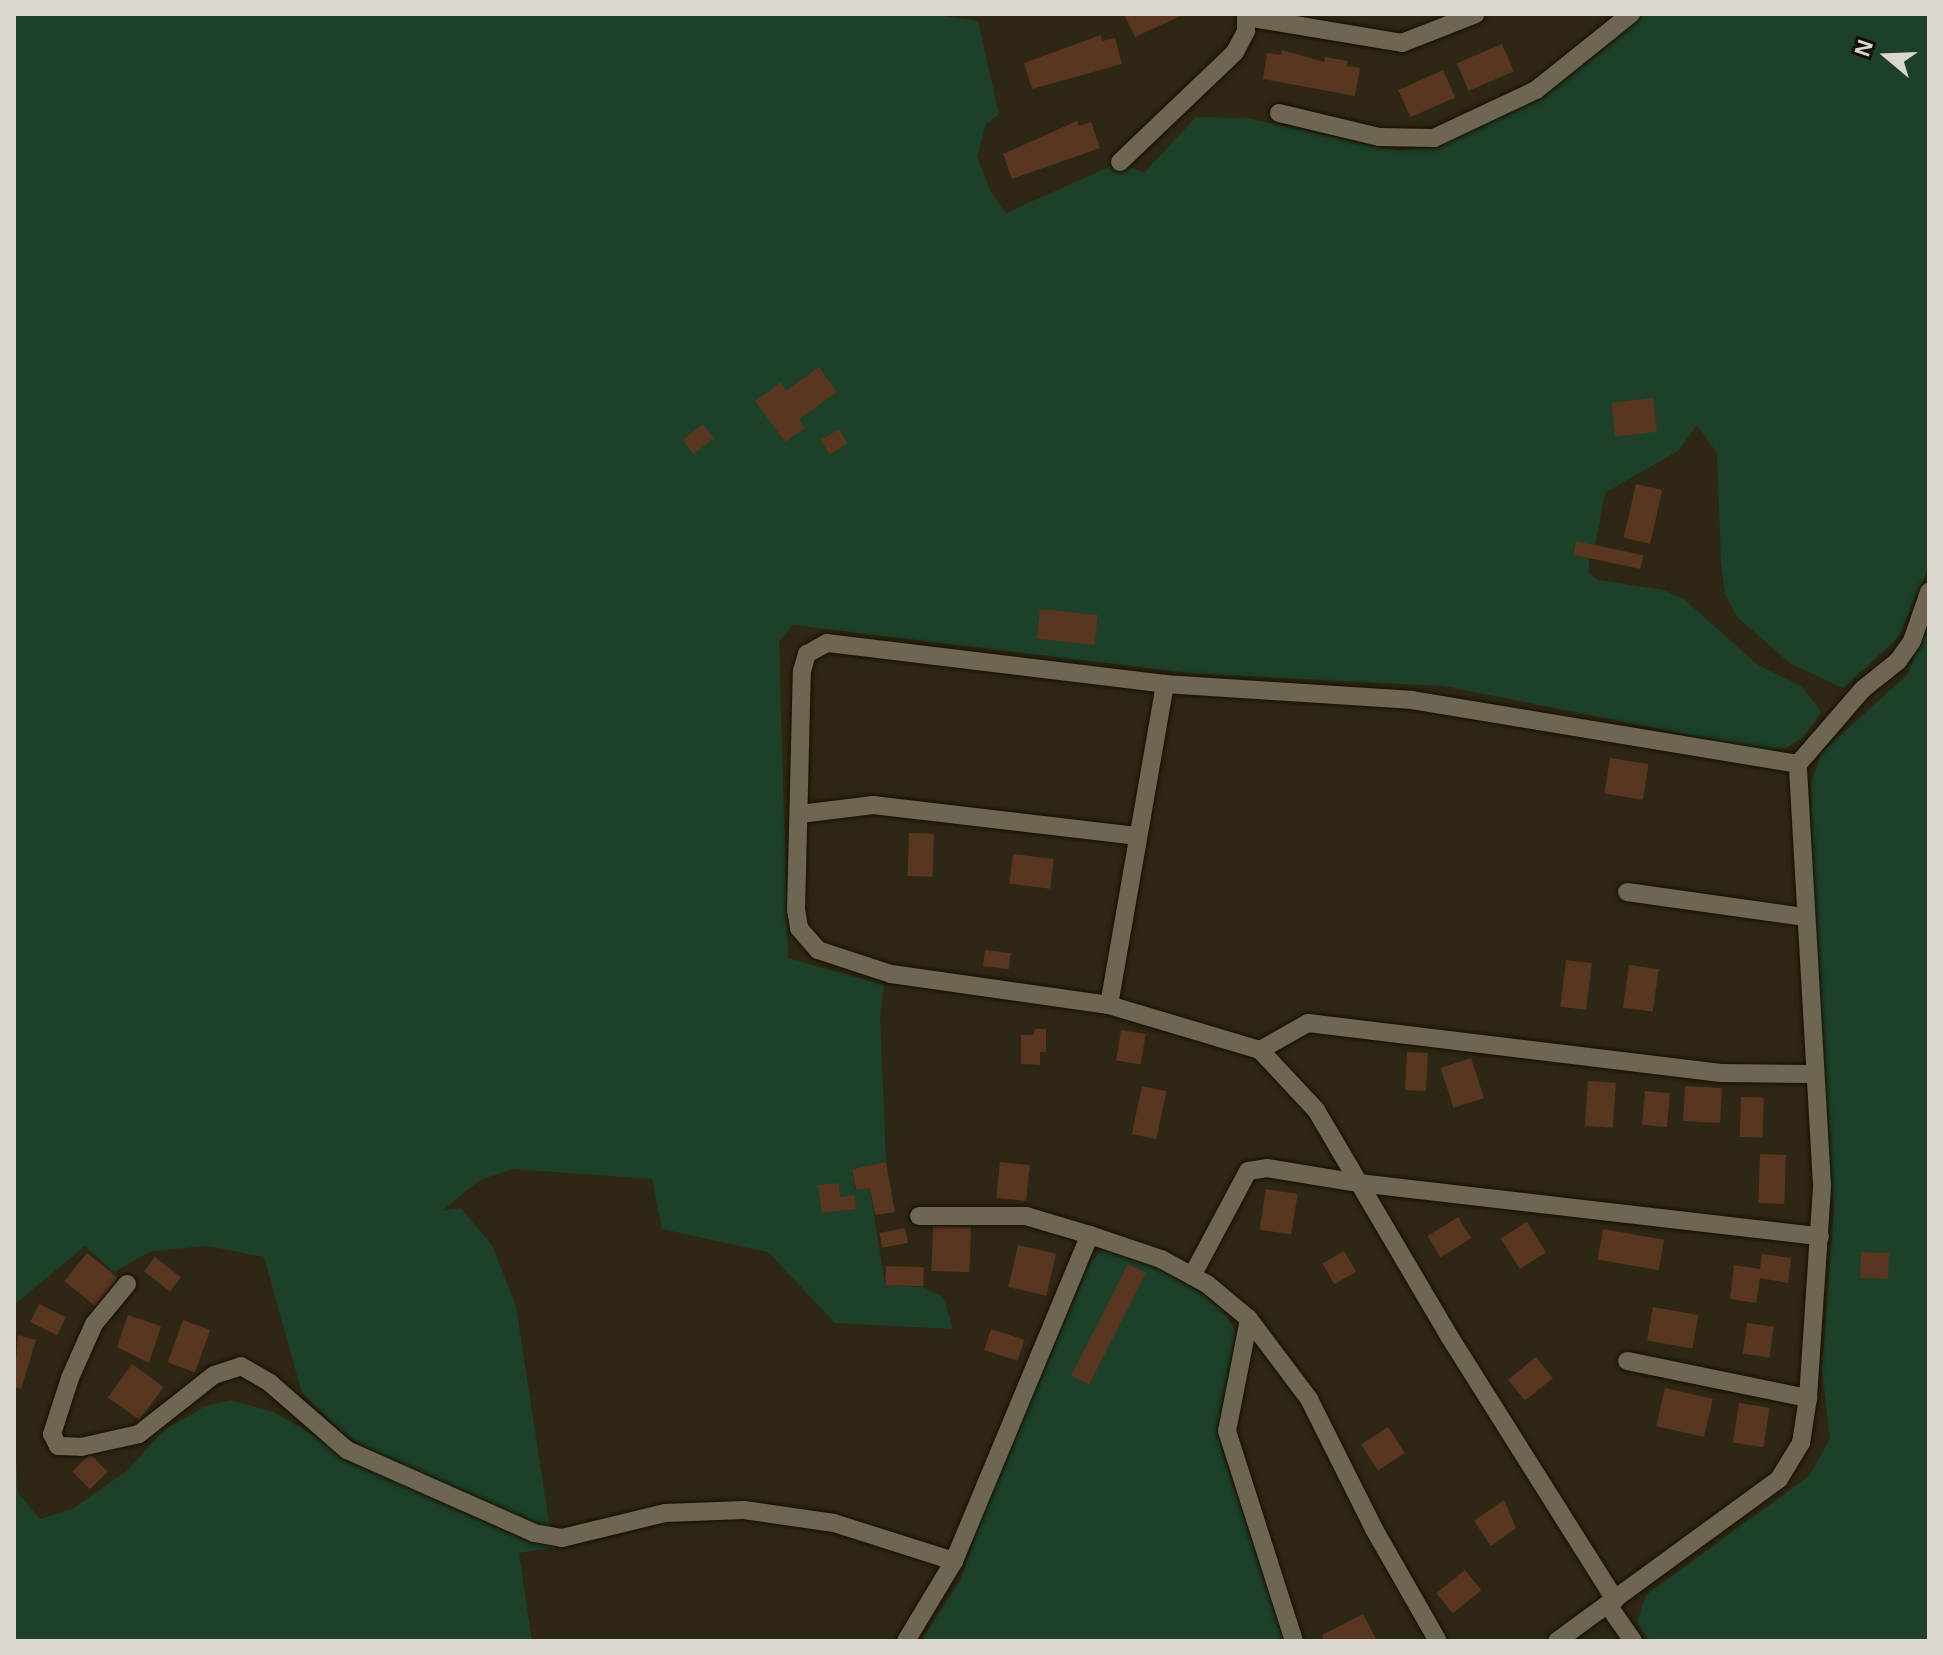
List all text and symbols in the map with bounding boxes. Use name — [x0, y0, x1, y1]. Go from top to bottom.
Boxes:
north arrow — [1847, 16, 1927, 96]
text: N — [1849, 36, 1878, 60]

